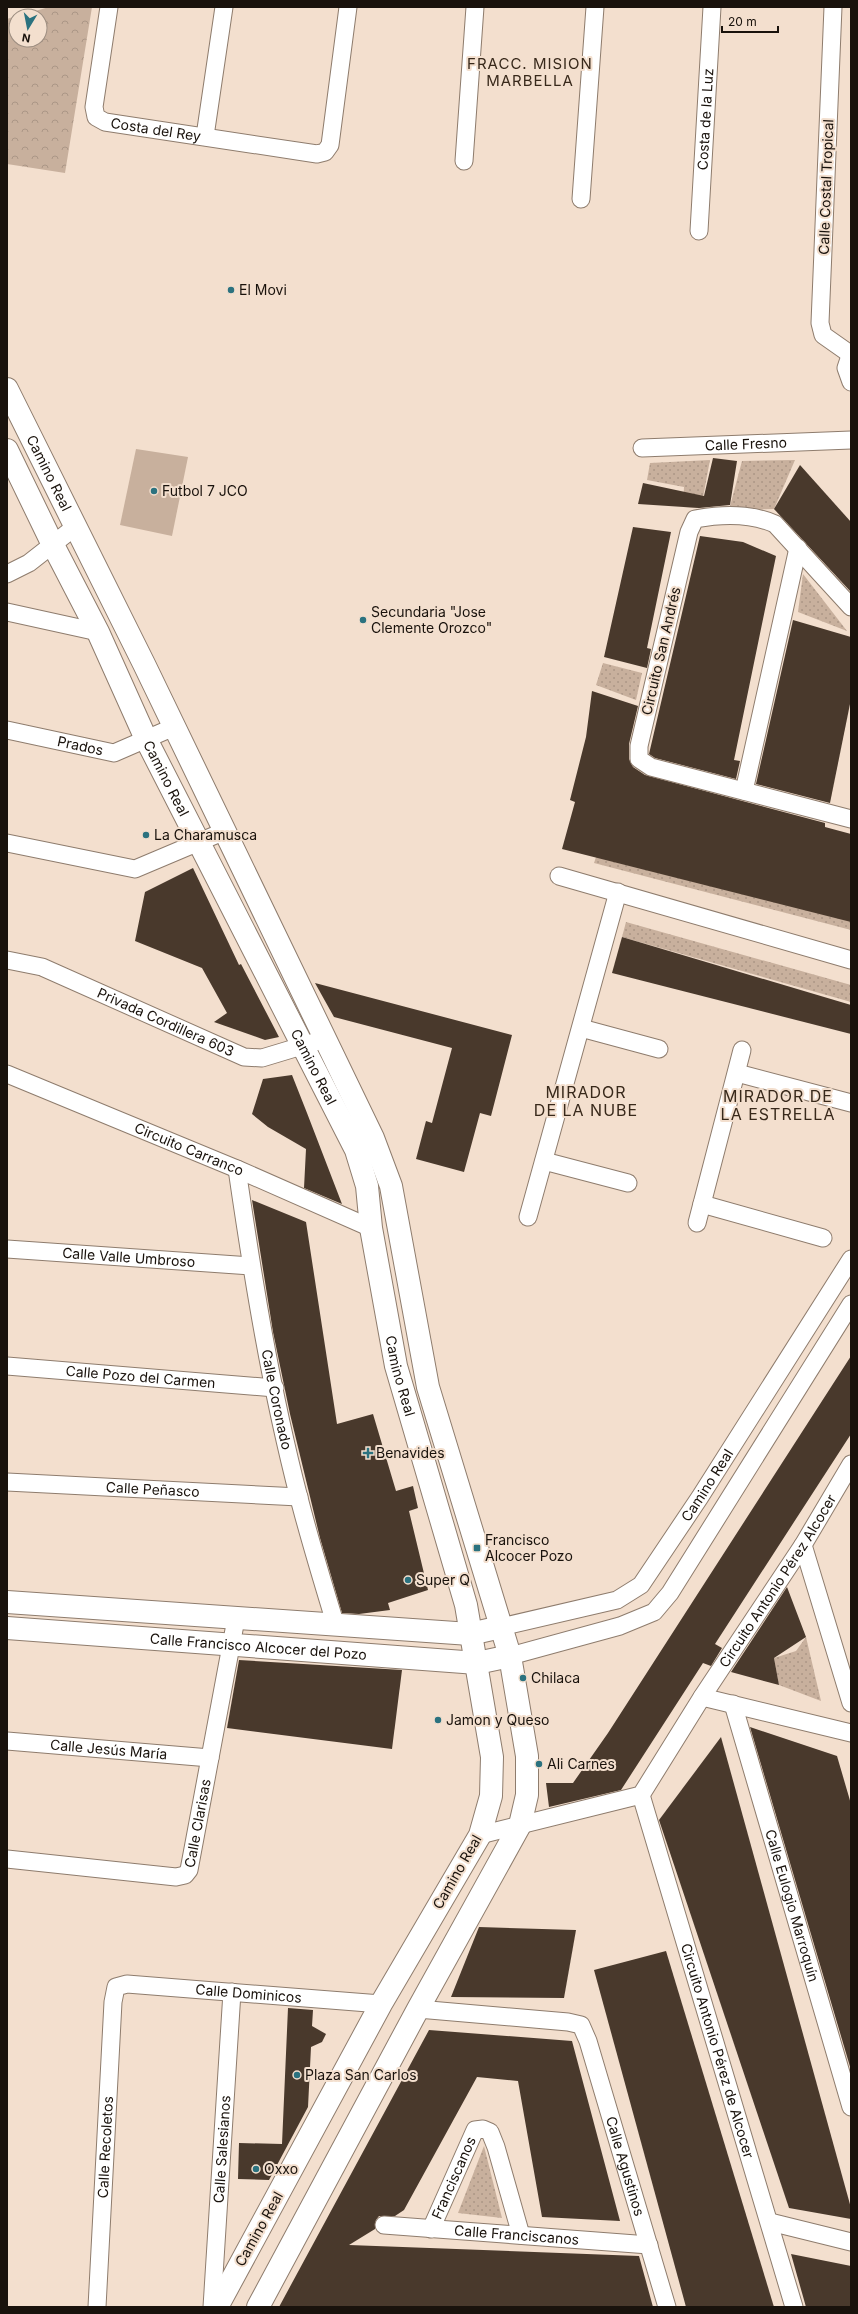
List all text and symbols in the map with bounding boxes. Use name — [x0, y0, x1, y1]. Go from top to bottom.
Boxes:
north arrow — [8, 8, 48, 48]
scale bar — [722, 8, 778, 34]
text: 20 m — [728, 14, 757, 29]
text: N — [21, 30, 32, 45]
district label: FRACC. MISION MARBELLA — [467, 54, 593, 90]
street label: Costa de la Luz — [694, 68, 716, 171]
street label: Costa del Rey — [110, 114, 202, 144]
street label: Calle Costal Tropical — [815, 119, 836, 255]
place label: El Movi — [239, 281, 287, 298]
marker: El Movi — [226, 285, 236, 295]
street label: Camino Real — [23, 432, 75, 514]
street label: Calle Fresno — [705, 433, 787, 454]
place label: Futbol 7 JCO — [162, 482, 248, 499]
marker: Futbol 7 JCO — [149, 486, 159, 496]
street label: Circuito San Andrés — [637, 585, 684, 717]
place label: Secundaria "Jose Clemente Orozco" — [371, 603, 492, 636]
marker: Secundaria "Jose Clemente Orozco" — [358, 615, 368, 625]
street label: Prados — [56, 732, 105, 758]
street label: Camino Real — [140, 737, 193, 819]
place label: La Charamusca — [154, 826, 257, 843]
marker: La Charamusca — [141, 830, 151, 840]
street label: Privada Cordillera 603 — [95, 984, 237, 1059]
street label: Camino Real — [288, 1026, 340, 1107]
district label: MIRADOR DE LA NUBE — [534, 1082, 638, 1120]
district label: MIRADOR DE LA ESTRELLA — [721, 1086, 835, 1124]
street label: Circuito Carranco — [132, 1119, 247, 1179]
street label: Calle Valle Umbroso — [62, 1244, 196, 1270]
street label: Camino Real — [383, 1334, 419, 1418]
street label: Calle Coronado — [258, 1348, 296, 1451]
street label: Calle Pozo del Carmen — [65, 1362, 216, 1391]
place label: Benavides — [376, 1444, 445, 1461]
street label: Camino Real — [677, 1446, 736, 1524]
marker: Benavides — [363, 1448, 373, 1458]
street label: Calle Peñasco — [105, 1478, 200, 1500]
street label: Circuito Antonio Pérez Alcocer — [715, 1491, 839, 1670]
place label: Francisco Alcocer Pozo — [485, 1531, 573, 1564]
marker: Francisco Alcocer Pozo — [472, 1543, 482, 1553]
place label: Super Q — [416, 1571, 470, 1588]
marker: Super Q — [403, 1575, 413, 1585]
street label: Calle Francisco Alcocer del Pozo — [149, 1630, 367, 1663]
place label: Chilaca — [531, 1669, 580, 1686]
marker: Chilaca — [518, 1673, 528, 1683]
place label: Jamon y Queso — [446, 1711, 549, 1728]
marker: Jamon y Queso — [433, 1715, 443, 1725]
street label: Calle Jesús María — [49, 1736, 168, 1762]
place label: Ali Carnes — [547, 1755, 615, 1772]
marker: Ali Carnes — [534, 1759, 544, 1769]
street label: Calle Clarisas — [181, 1777, 214, 1869]
street label: Calle Eulogio Marroquín — [762, 1827, 823, 1984]
street label: Camino Real — [429, 1832, 485, 1912]
street label: Circuito Antonio Pérez de Alcocer — [678, 1941, 758, 2160]
street label: Calle Dominicos — [195, 1980, 302, 2006]
place label: Plaza San Carlos — [305, 2066, 417, 2083]
marker: Plaza San Carlos — [292, 2070, 302, 2080]
street label: Calle Salesianos — [210, 2095, 233, 2204]
street label: Calle Recoletos — [94, 2096, 116, 2199]
street label: Calle Agustinos — [603, 2114, 648, 2218]
street label: Franciscanos — [428, 2134, 479, 2221]
place label: Oxxo — [264, 2160, 298, 2177]
marker: Oxxo — [251, 2164, 261, 2174]
street label: Camino Real — [231, 2188, 286, 2269]
street label: Calle Franciscanos — [454, 2221, 580, 2248]

